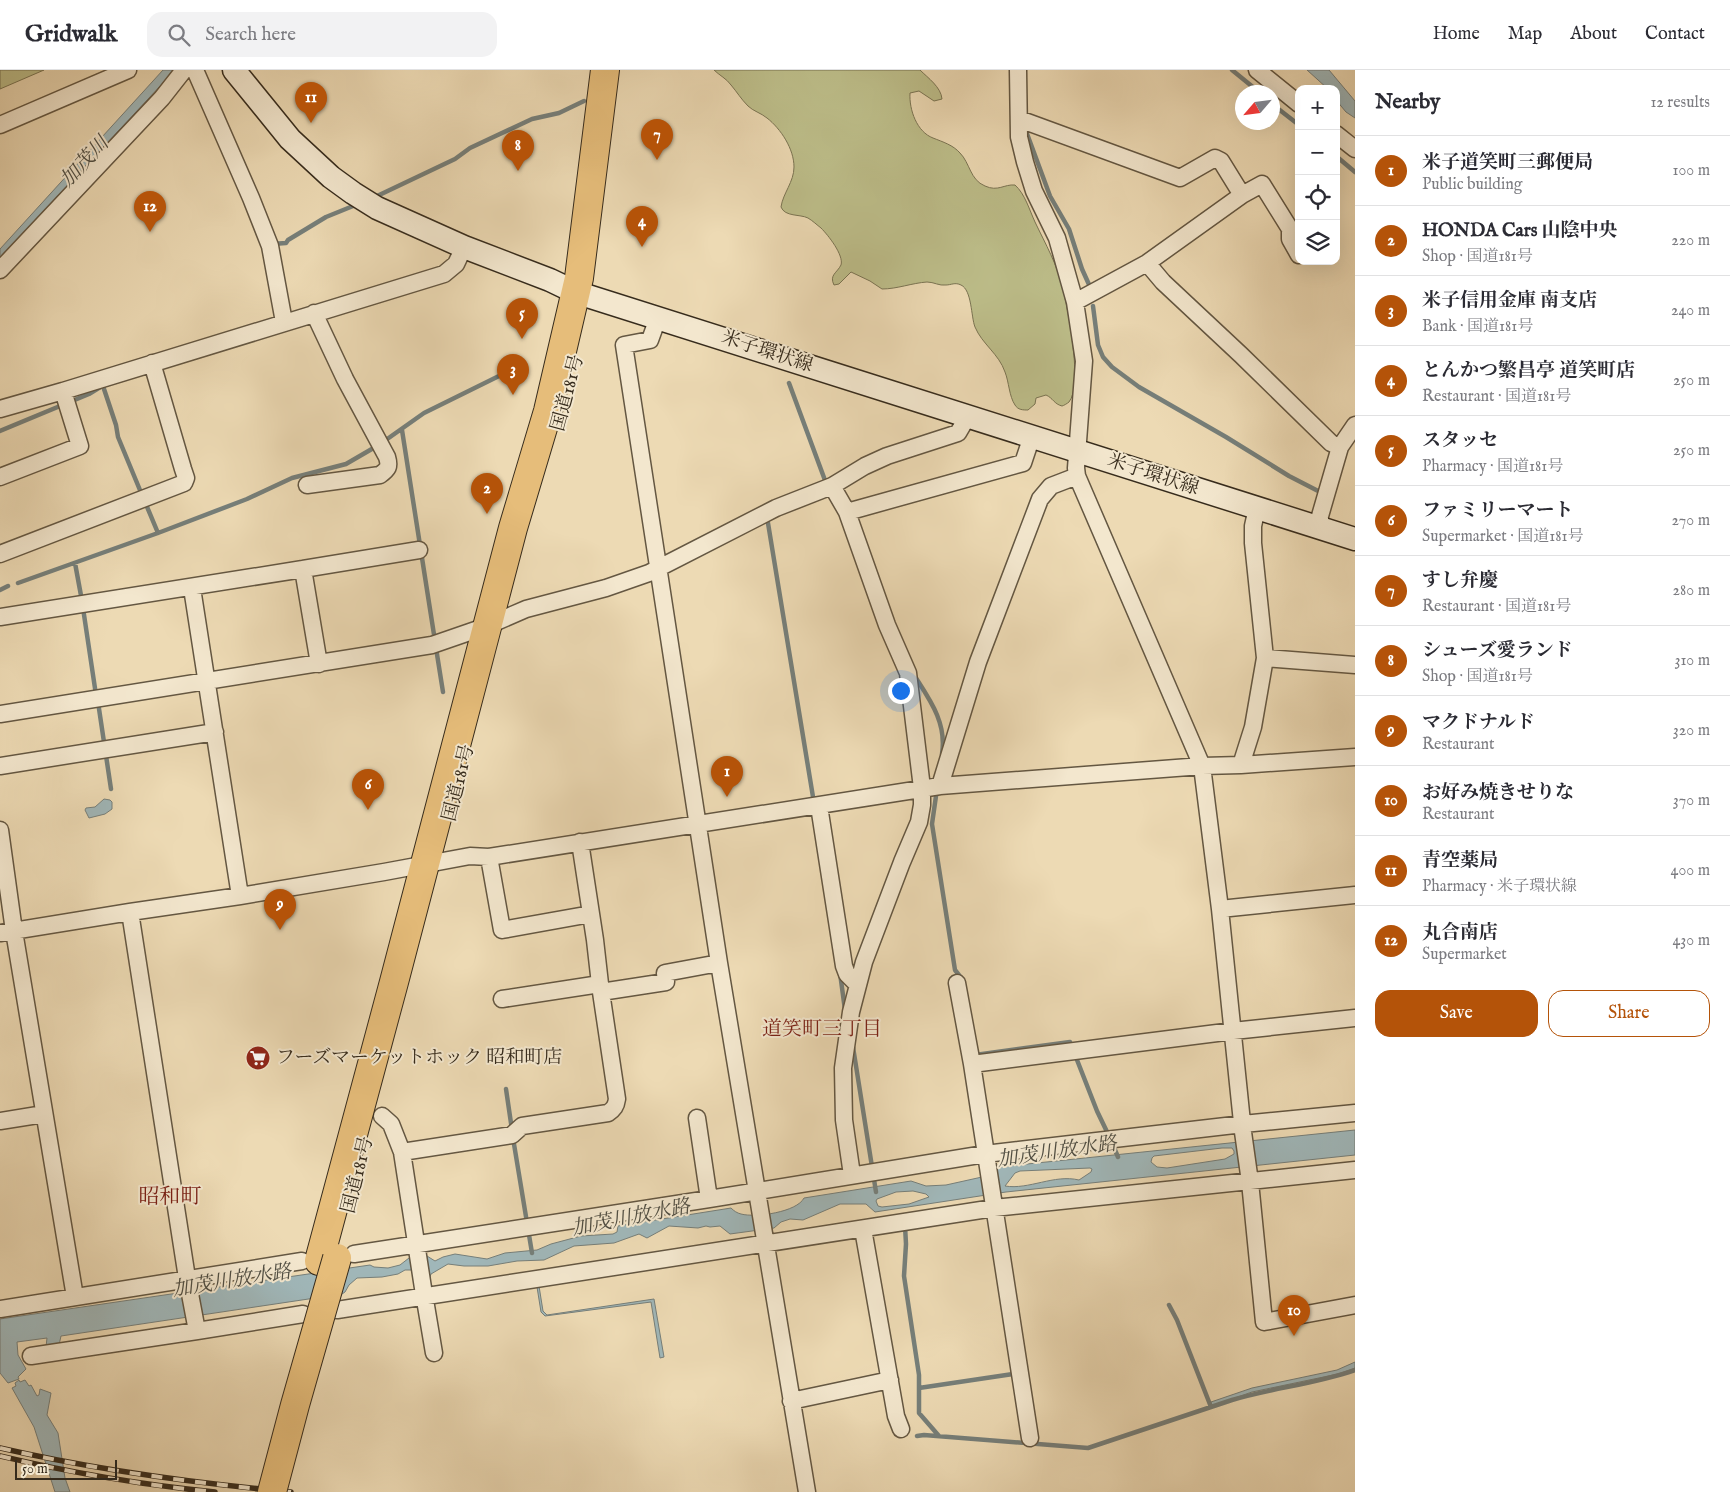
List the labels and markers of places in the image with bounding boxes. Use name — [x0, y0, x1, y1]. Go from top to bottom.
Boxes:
pin: 11 — [295, 82, 327, 123]
pin: 7 — [641, 119, 673, 160]
pin: 8 — [502, 130, 534, 171]
pin: 12 — [134, 191, 166, 232]
pin: 4 — [626, 206, 658, 247]
pin: 5 — [506, 298, 538, 339]
pin: 3 — [497, 354, 529, 395]
pin: 2 — [471, 473, 503, 514]
pin: 1 — [711, 756, 743, 797]
pin: 6 — [352, 769, 384, 810]
pin: 9 — [264, 889, 296, 930]
supermarket icon: フーズマーケットホック 昭和町店 — [245, 1045, 271, 1071]
place label: フーズマーケットホック 昭和町店 — [276, 1046, 562, 1070]
pin: 10 — [1278, 1295, 1310, 1336]

